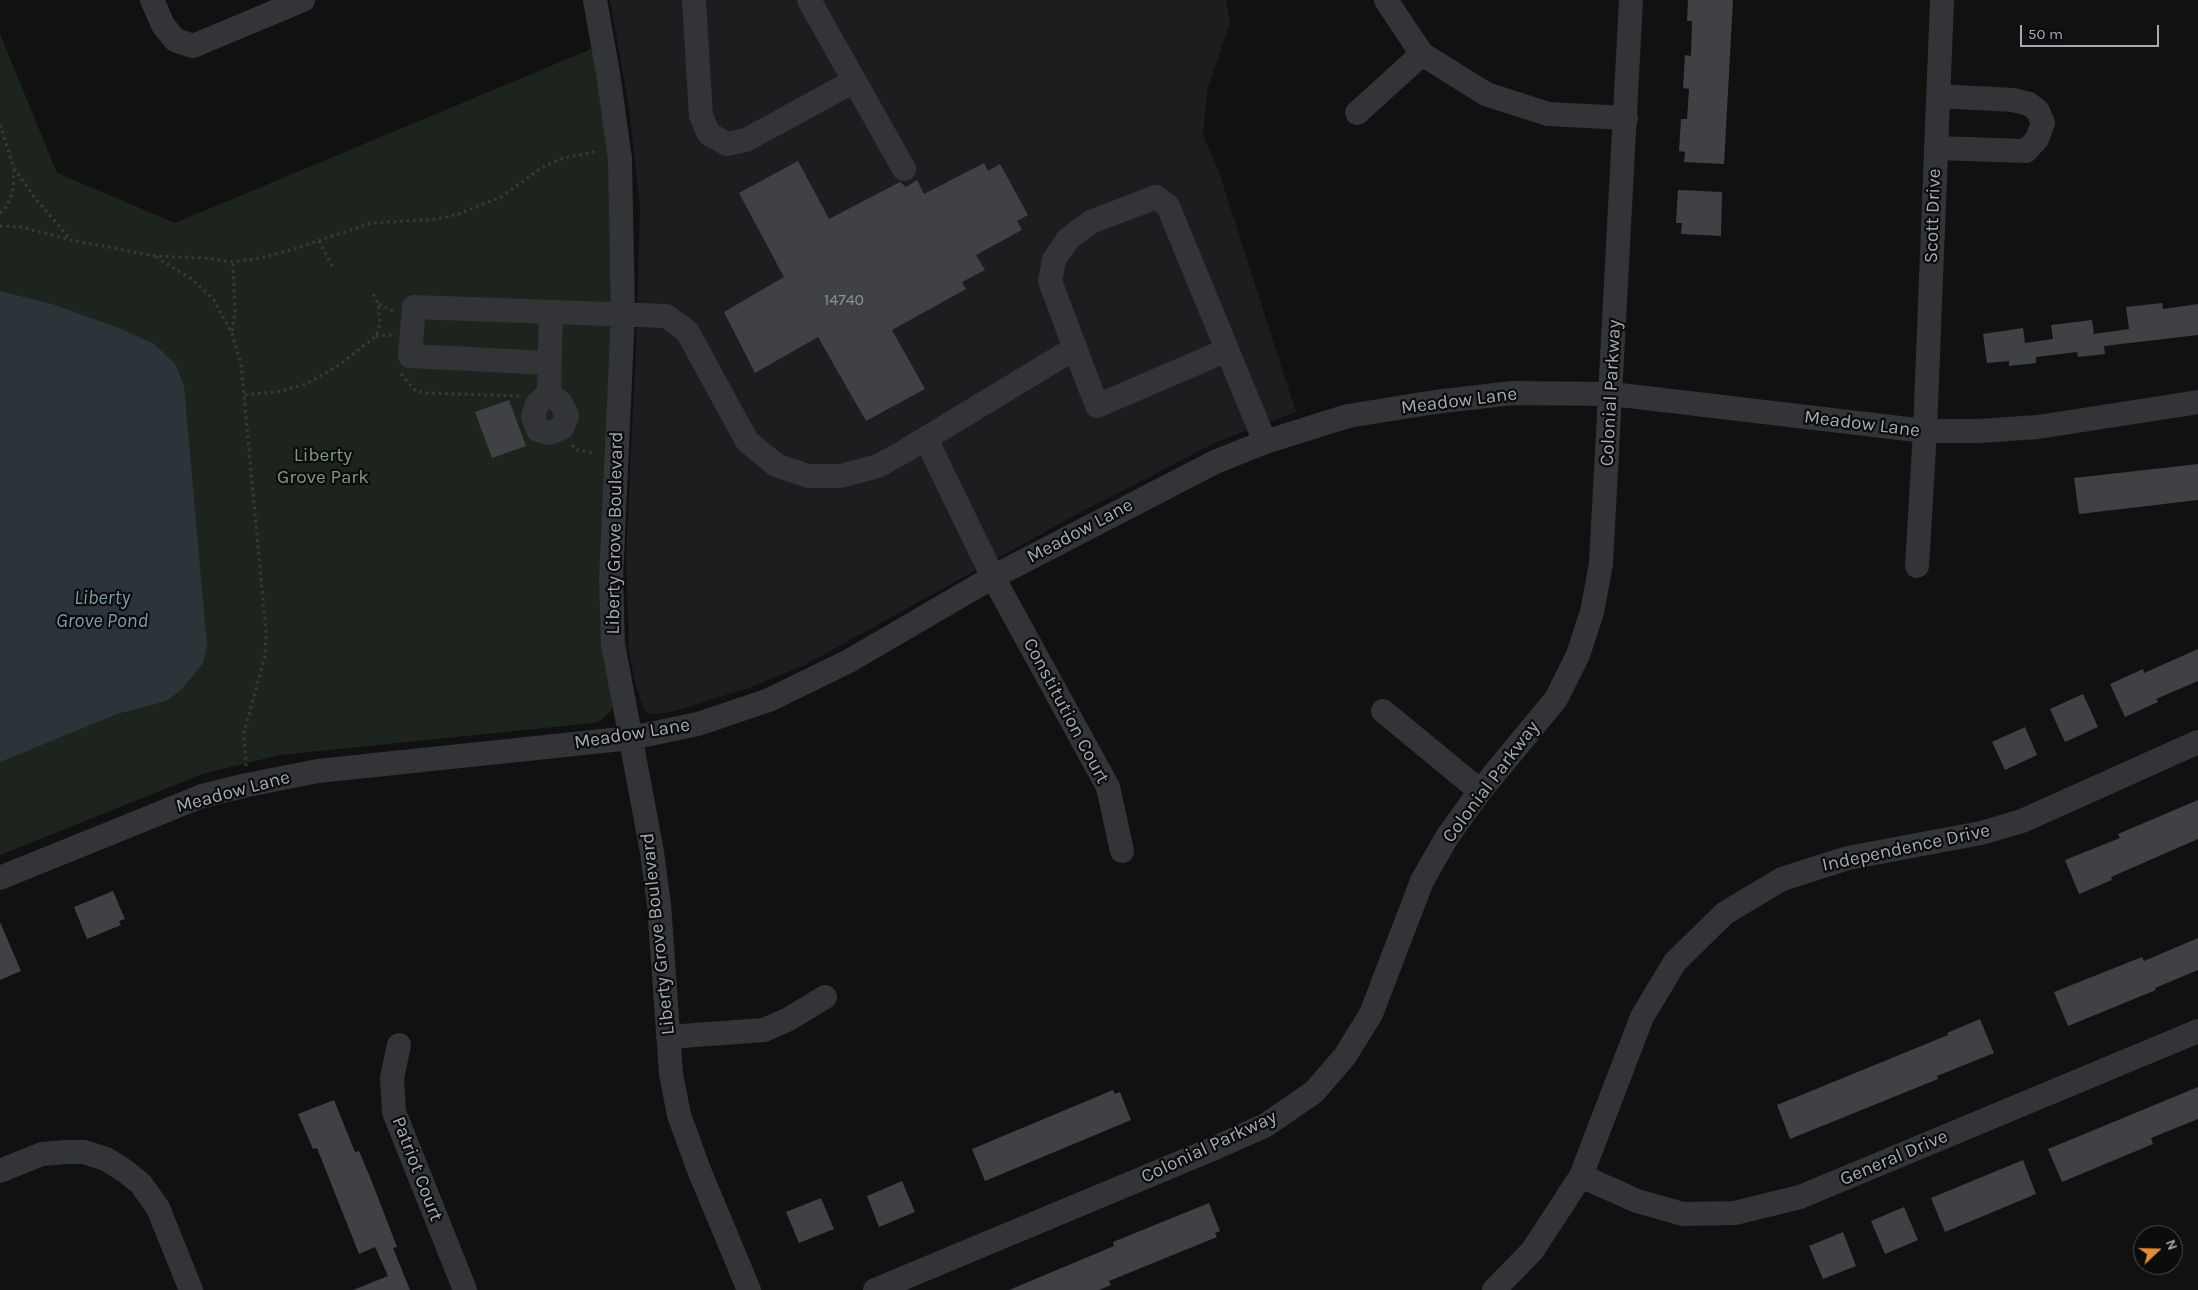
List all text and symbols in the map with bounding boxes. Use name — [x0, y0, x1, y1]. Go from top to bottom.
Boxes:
scale bar — [2023, 15, 2162, 47]
text: 50 m — [2028, 25, 2063, 43]
street label: Scott Drive — [1920, 168, 1946, 264]
house number: 14740 — [824, 290, 864, 310]
street label: Colonial Parkway — [1596, 319, 1626, 467]
street label: Meadow Lane — [1400, 383, 1518, 419]
street label: Meadow Lane — [1803, 406, 1921, 442]
street label: Liberty Grove Boulevard — [602, 431, 628, 635]
park label: Liberty Grove Park — [277, 445, 369, 489]
street label: Meadow Lane — [1023, 494, 1137, 568]
water label: Liberty Grove Pond — [56, 586, 148, 633]
street label: Constitution Court — [1018, 634, 1114, 788]
street label: Meadow Lane — [573, 714, 691, 754]
street label: Colonial Parkway — [1438, 717, 1544, 847]
street label: Meadow Lane — [174, 766, 292, 818]
street label: Independence Drive — [1820, 819, 1992, 877]
street label: Liberty Grove Boulevard — [636, 832, 680, 1036]
street label: Colonial Parkway — [1138, 1106, 1280, 1188]
street label: Patriot Court — [387, 1113, 447, 1225]
street label: General Drive — [1837, 1125, 1951, 1191]
north arrow — [2133, 1225, 2183, 1275]
text: N — [2162, 1237, 2181, 1253]

